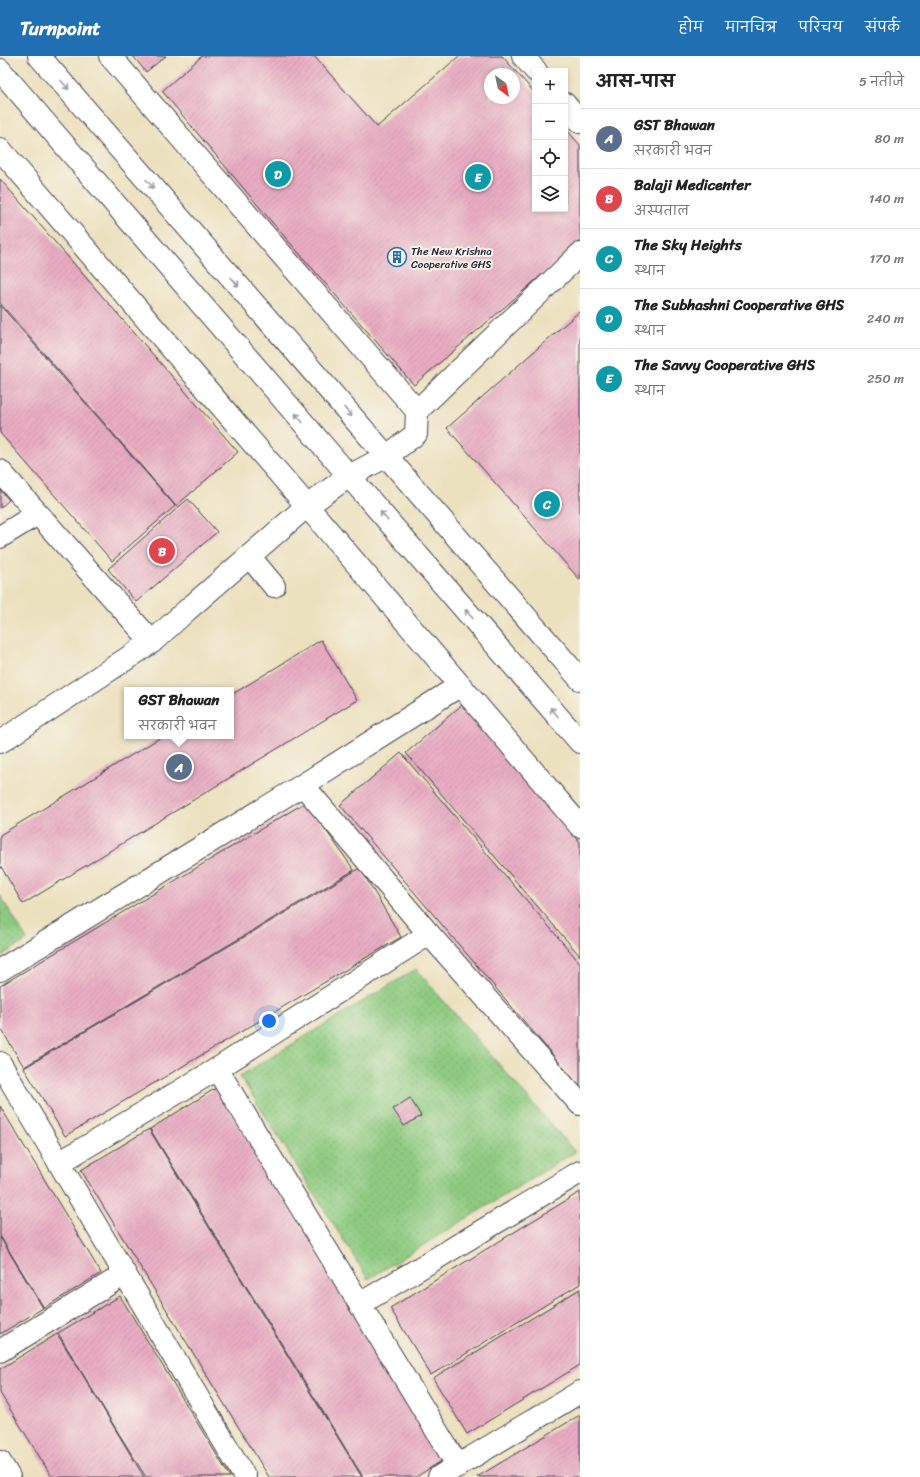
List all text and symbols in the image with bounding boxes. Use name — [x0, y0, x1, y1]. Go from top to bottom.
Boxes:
text: Turnpoint — [20, 12, 101, 45]
text: होम — [679, 15, 703, 40]
text: मानचित्र — [725, 15, 777, 40]
text: परिचय — [799, 15, 843, 40]
text: संपर्क — [865, 15, 900, 40]
text: आस-पास — [596, 66, 675, 96]
north arrow — [484, 68, 520, 104]
map controls — [532, 68, 568, 212]
button: + — [532, 68, 568, 104]
text: 5 नतीजे — [859, 70, 904, 93]
one-way arrow — [60, 80, 69, 90]
button: − — [532, 104, 568, 140]
text: GST Bhawan — [634, 112, 715, 138]
text: A — [605, 127, 613, 150]
text: 80 m — [875, 127, 904, 150]
text: सरकारी भवन — [634, 139, 712, 162]
button: locate — [532, 140, 568, 176]
pin: D — [265, 159, 291, 189]
pin: E — [465, 162, 491, 192]
text: Balaji Medicenter — [634, 172, 750, 198]
button: layers — [532, 176, 568, 212]
one-way arrow — [146, 178, 155, 189]
text: B — [605, 187, 613, 210]
text: 140 m — [869, 187, 904, 210]
text: अस्पताल — [634, 199, 689, 222]
text: The Sky Heights — [634, 232, 742, 258]
place label: The New Krishna Cooperative GHS — [411, 242, 492, 274]
building icon: The New Krishna Cooperative GHS — [386, 246, 408, 268]
text: C — [605, 247, 613, 270]
text: 170 m — [869, 247, 904, 270]
text: स्थान — [634, 259, 665, 282]
one-way arrow — [231, 276, 240, 287]
text: The Subhashni Cooperative GHS — [634, 292, 844, 318]
text: D — [605, 307, 613, 330]
text: 240 m — [867, 307, 904, 330]
text: स्थान — [634, 319, 665, 342]
text: The Savvy Cooperative GHS — [634, 352, 815, 378]
text: E — [605, 367, 613, 390]
text: 250 m — [867, 367, 904, 390]
text: स्थान — [634, 379, 665, 402]
one-way arrow — [344, 406, 353, 417]
one-way arrow — [294, 413, 303, 423]
pin: C — [534, 489, 560, 519]
one-way arrow — [379, 511, 388, 522]
pin: B — [149, 536, 175, 566]
one-way arrow — [465, 610, 474, 620]
popup — [124, 687, 234, 739]
text: GST Bhawan — [138, 687, 220, 713]
one-way arrow — [550, 707, 559, 718]
text: सरकारी भवन — [138, 714, 216, 737]
pin: A — [166, 752, 192, 782]
your location — [259, 1011, 279, 1031]

